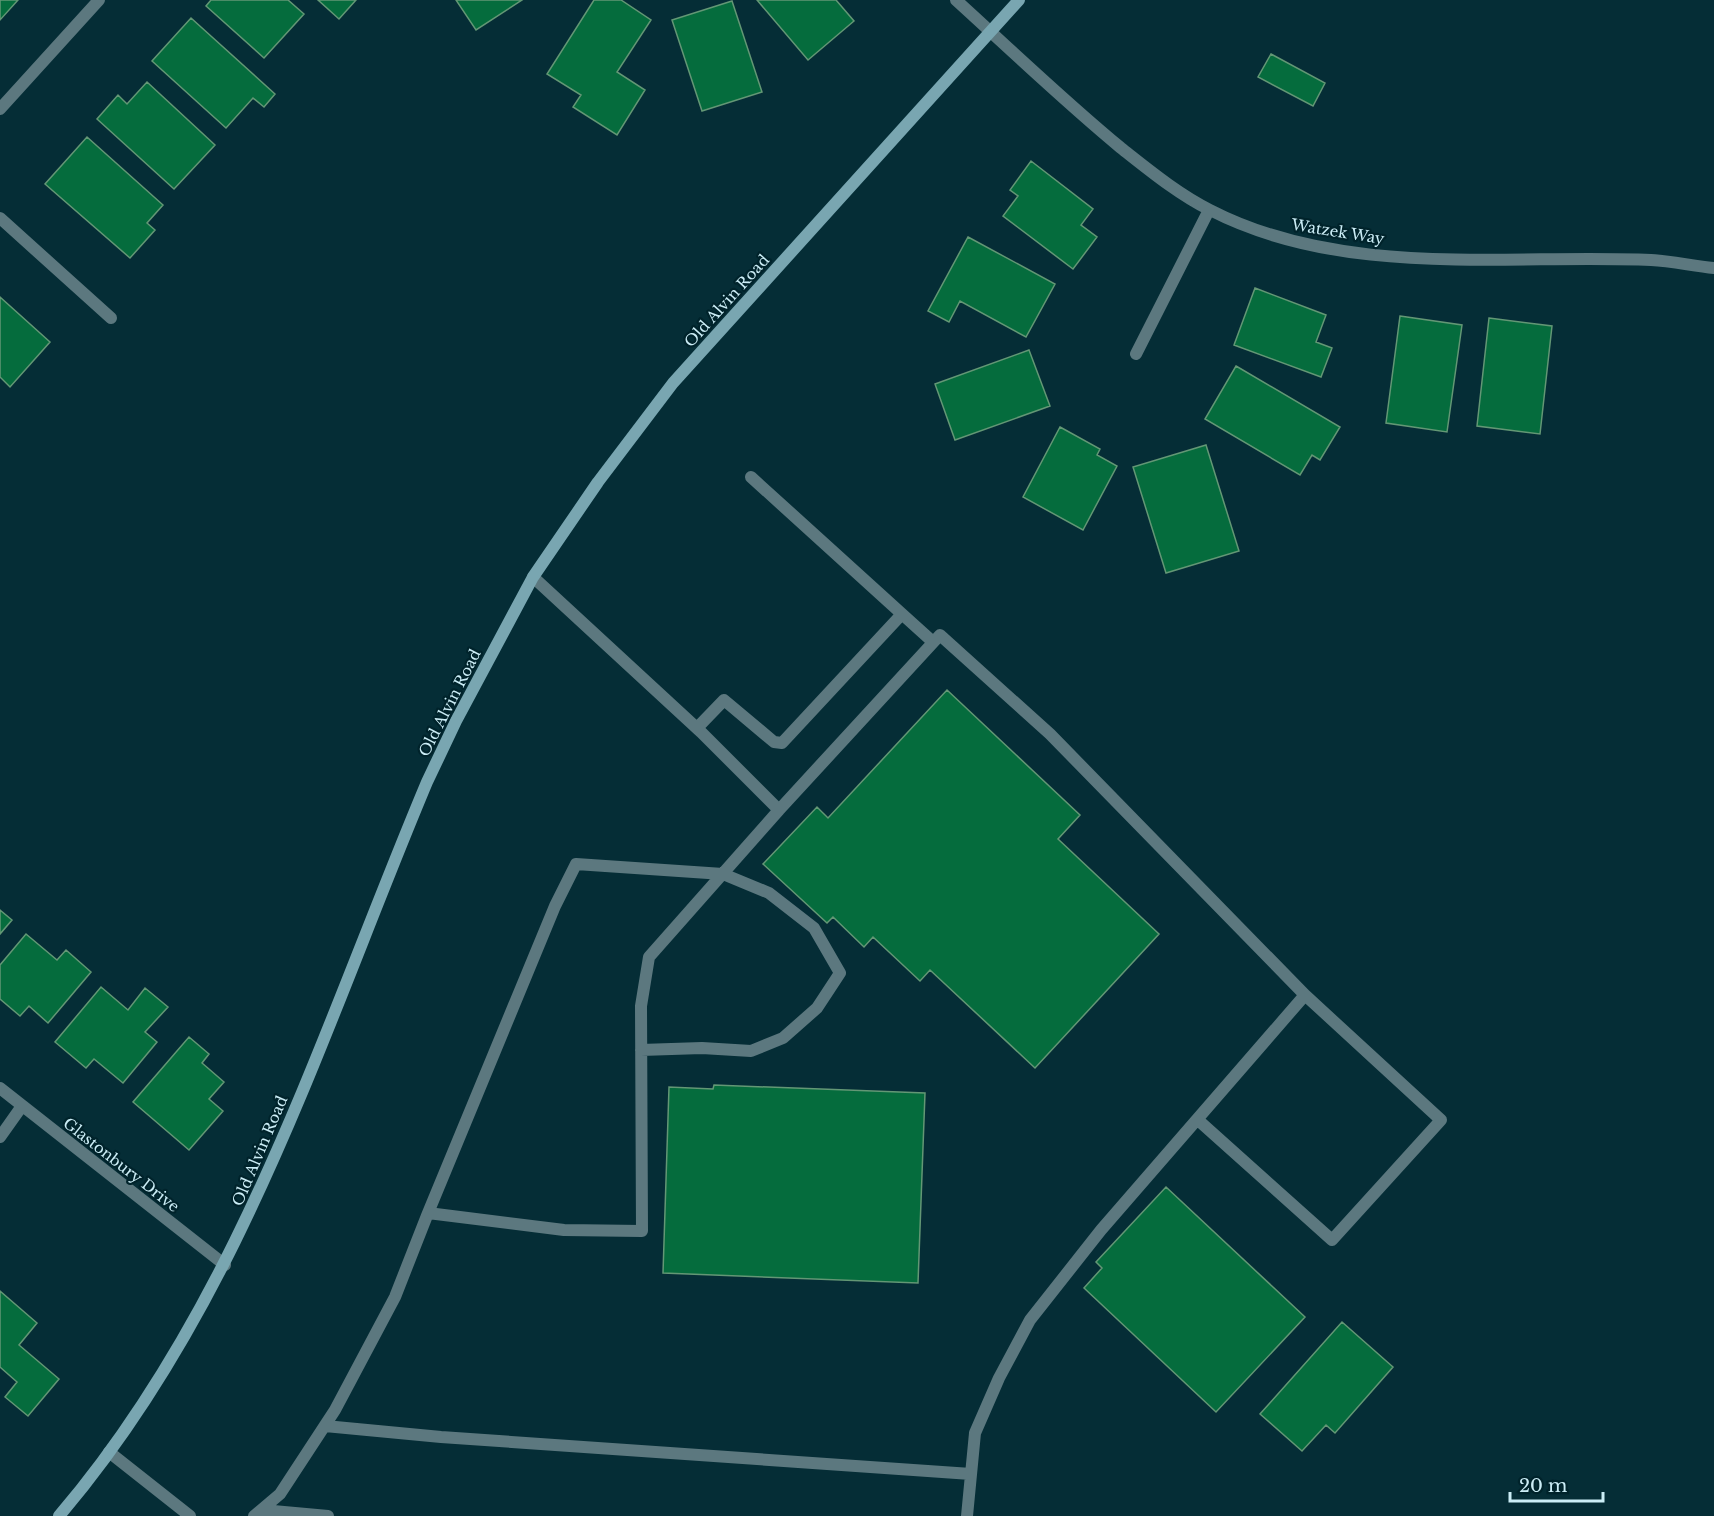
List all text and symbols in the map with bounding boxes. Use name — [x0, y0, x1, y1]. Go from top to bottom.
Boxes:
street label: Watzek Way — [1289, 215, 1386, 248]
street label: Old Alvin Road — [680, 250, 773, 351]
street label: Old Alvin Road — [414, 646, 485, 760]
street label: Old Alvin Road — [228, 1093, 291, 1209]
street label: Glastonbury Drive — [59, 1113, 183, 1216]
scale bar — [1510, 1465, 1603, 1503]
text: 20 m — [1519, 1475, 1567, 1497]

